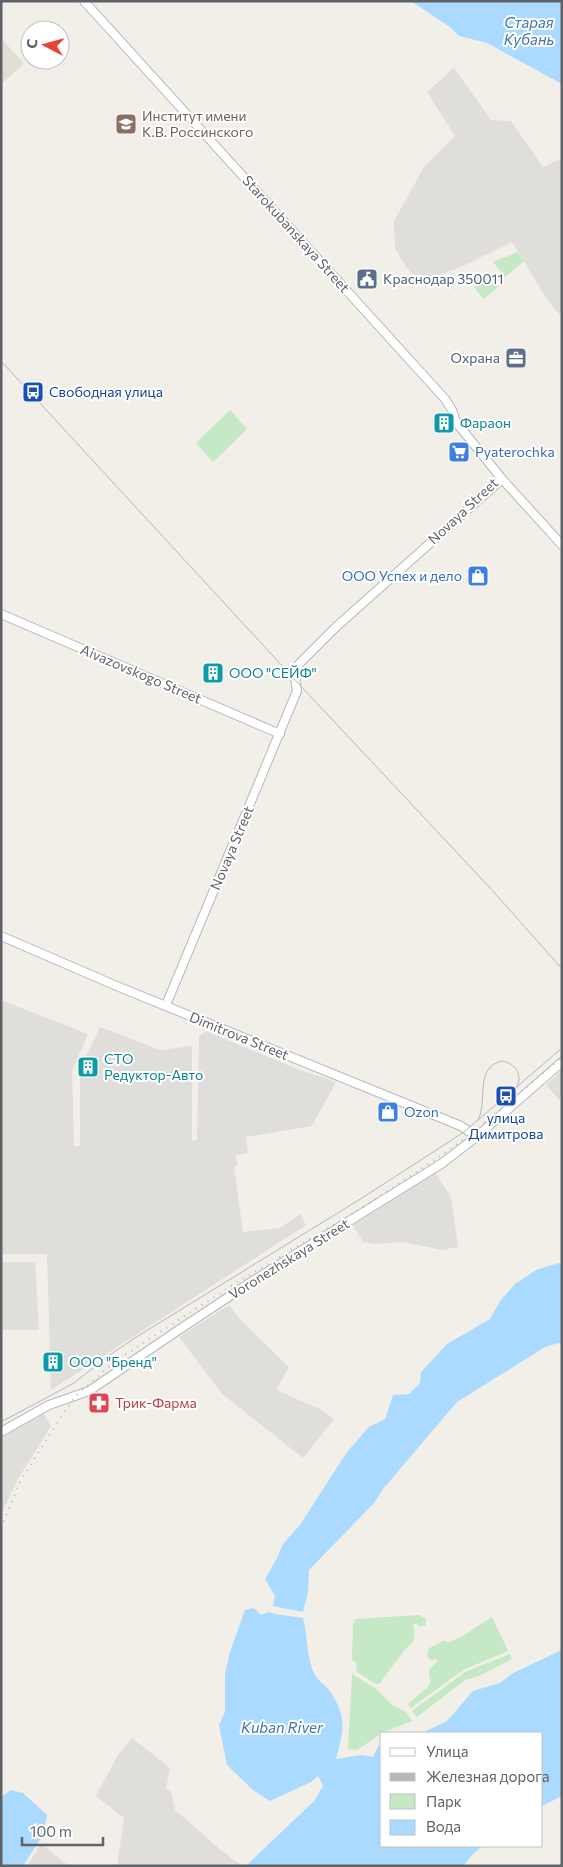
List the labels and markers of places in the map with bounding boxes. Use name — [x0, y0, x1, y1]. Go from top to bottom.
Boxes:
place label: Институт имени К.В. Россинского — [142, 107, 253, 140]
school or university icon: Институт имени К.В. Россинского — [114, 112, 138, 136]
public building icon: Краснодар 350011 — [355, 267, 379, 291]
place label: Краснодар 350011 — [383, 270, 504, 287]
office icon: Охрана — [504, 346, 528, 370]
place label: Охрана — [451, 349, 500, 366]
bus stop icon: Свободная улица — [21, 380, 45, 404]
place label: Свободная улица — [49, 383, 163, 400]
building icon: Фараон — [432, 411, 456, 435]
place label: Фараон — [460, 414, 511, 431]
supermarket icon: Pyaterochka — [447, 440, 471, 464]
place label: Pyaterochka — [475, 443, 555, 460]
shop icon: ООО Успех и дело — [466, 564, 490, 588]
place label: ООО Успех и дело — [342, 567, 462, 584]
building icon: ООО "СЕЙФ" — [201, 661, 225, 685]
place label: ООО "СЕЙФ" — [229, 664, 317, 681]
place label: СТО Редуктор-Авто — [104, 1050, 203, 1083]
building icon: СТО Редуктор-Авто — [76, 1055, 100, 1079]
bus stop icon: улица Димитрова — [494, 1084, 518, 1108]
shop icon: Ozon — [376, 1100, 400, 1124]
place label: Ozon — [404, 1103, 439, 1120]
place label: улица Димитрова — [469, 1109, 543, 1142]
building icon: ООО "Бренд" — [41, 1350, 65, 1374]
place label: ООО "Бренд" — [69, 1353, 157, 1370]
pharmacy icon: Трик-Фарма — [87, 1391, 111, 1415]
place label: Трик-Фарма — [115, 1394, 197, 1411]

